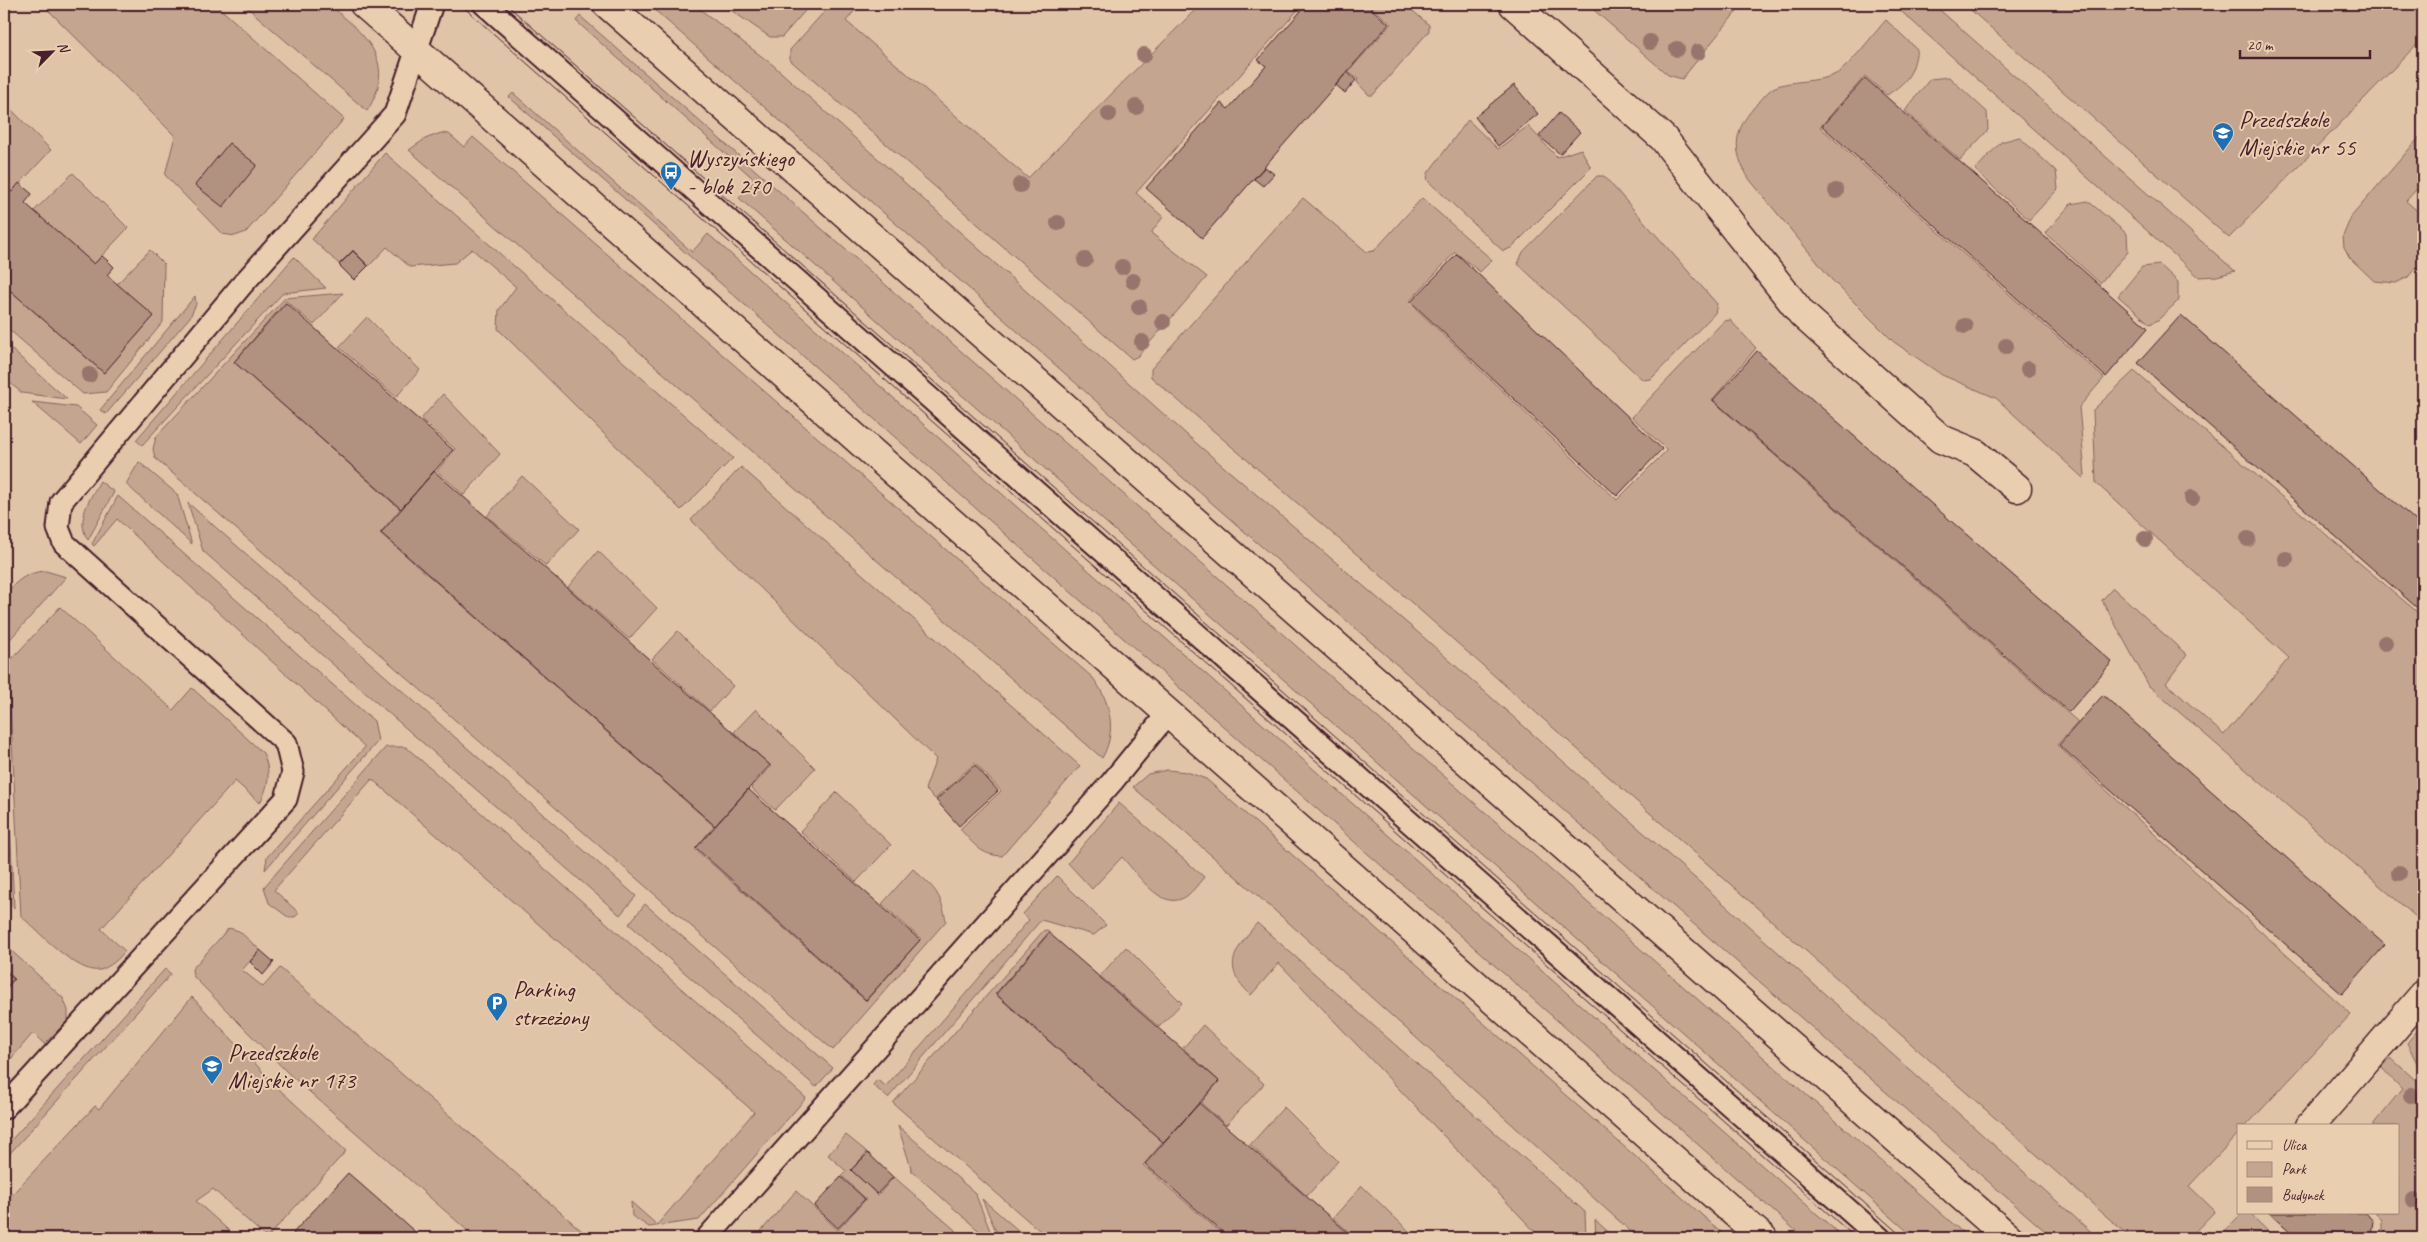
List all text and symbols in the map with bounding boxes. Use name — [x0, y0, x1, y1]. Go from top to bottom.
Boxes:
north arrow — [28, 28, 78, 78]
scale bar — [2240, 28, 2370, 60]
text: 20 m — [2247, 36, 2274, 55]
text: N — [54, 39, 74, 56]
place label: Przedszkole Miejskie nr 55 — [2239, 104, 2357, 162]
school or university icon: Przedszkole Miejskie nr 55 — [2211, 121, 2235, 152]
place label: Wyszyńskiego - blok 270 — [687, 143, 795, 201]
bus stop icon: Wyszyńskiego - blok 270 — [659, 160, 683, 191]
place label: Parking strzeżony — [513, 974, 590, 1032]
parking icon: Parking strzeżony — [485, 991, 509, 1022]
place label: Przedszkole Miejskie nr 173 — [228, 1037, 358, 1095]
school or university icon: Przedszkole Miejskie nr 173 — [200, 1054, 224, 1085]
legend — [2237, 1124, 2400, 1214]
text: Ulica — [2282, 1136, 2307, 1155]
text: Park — [2282, 1160, 2307, 1179]
text: Budynek — [2282, 1186, 2325, 1205]

